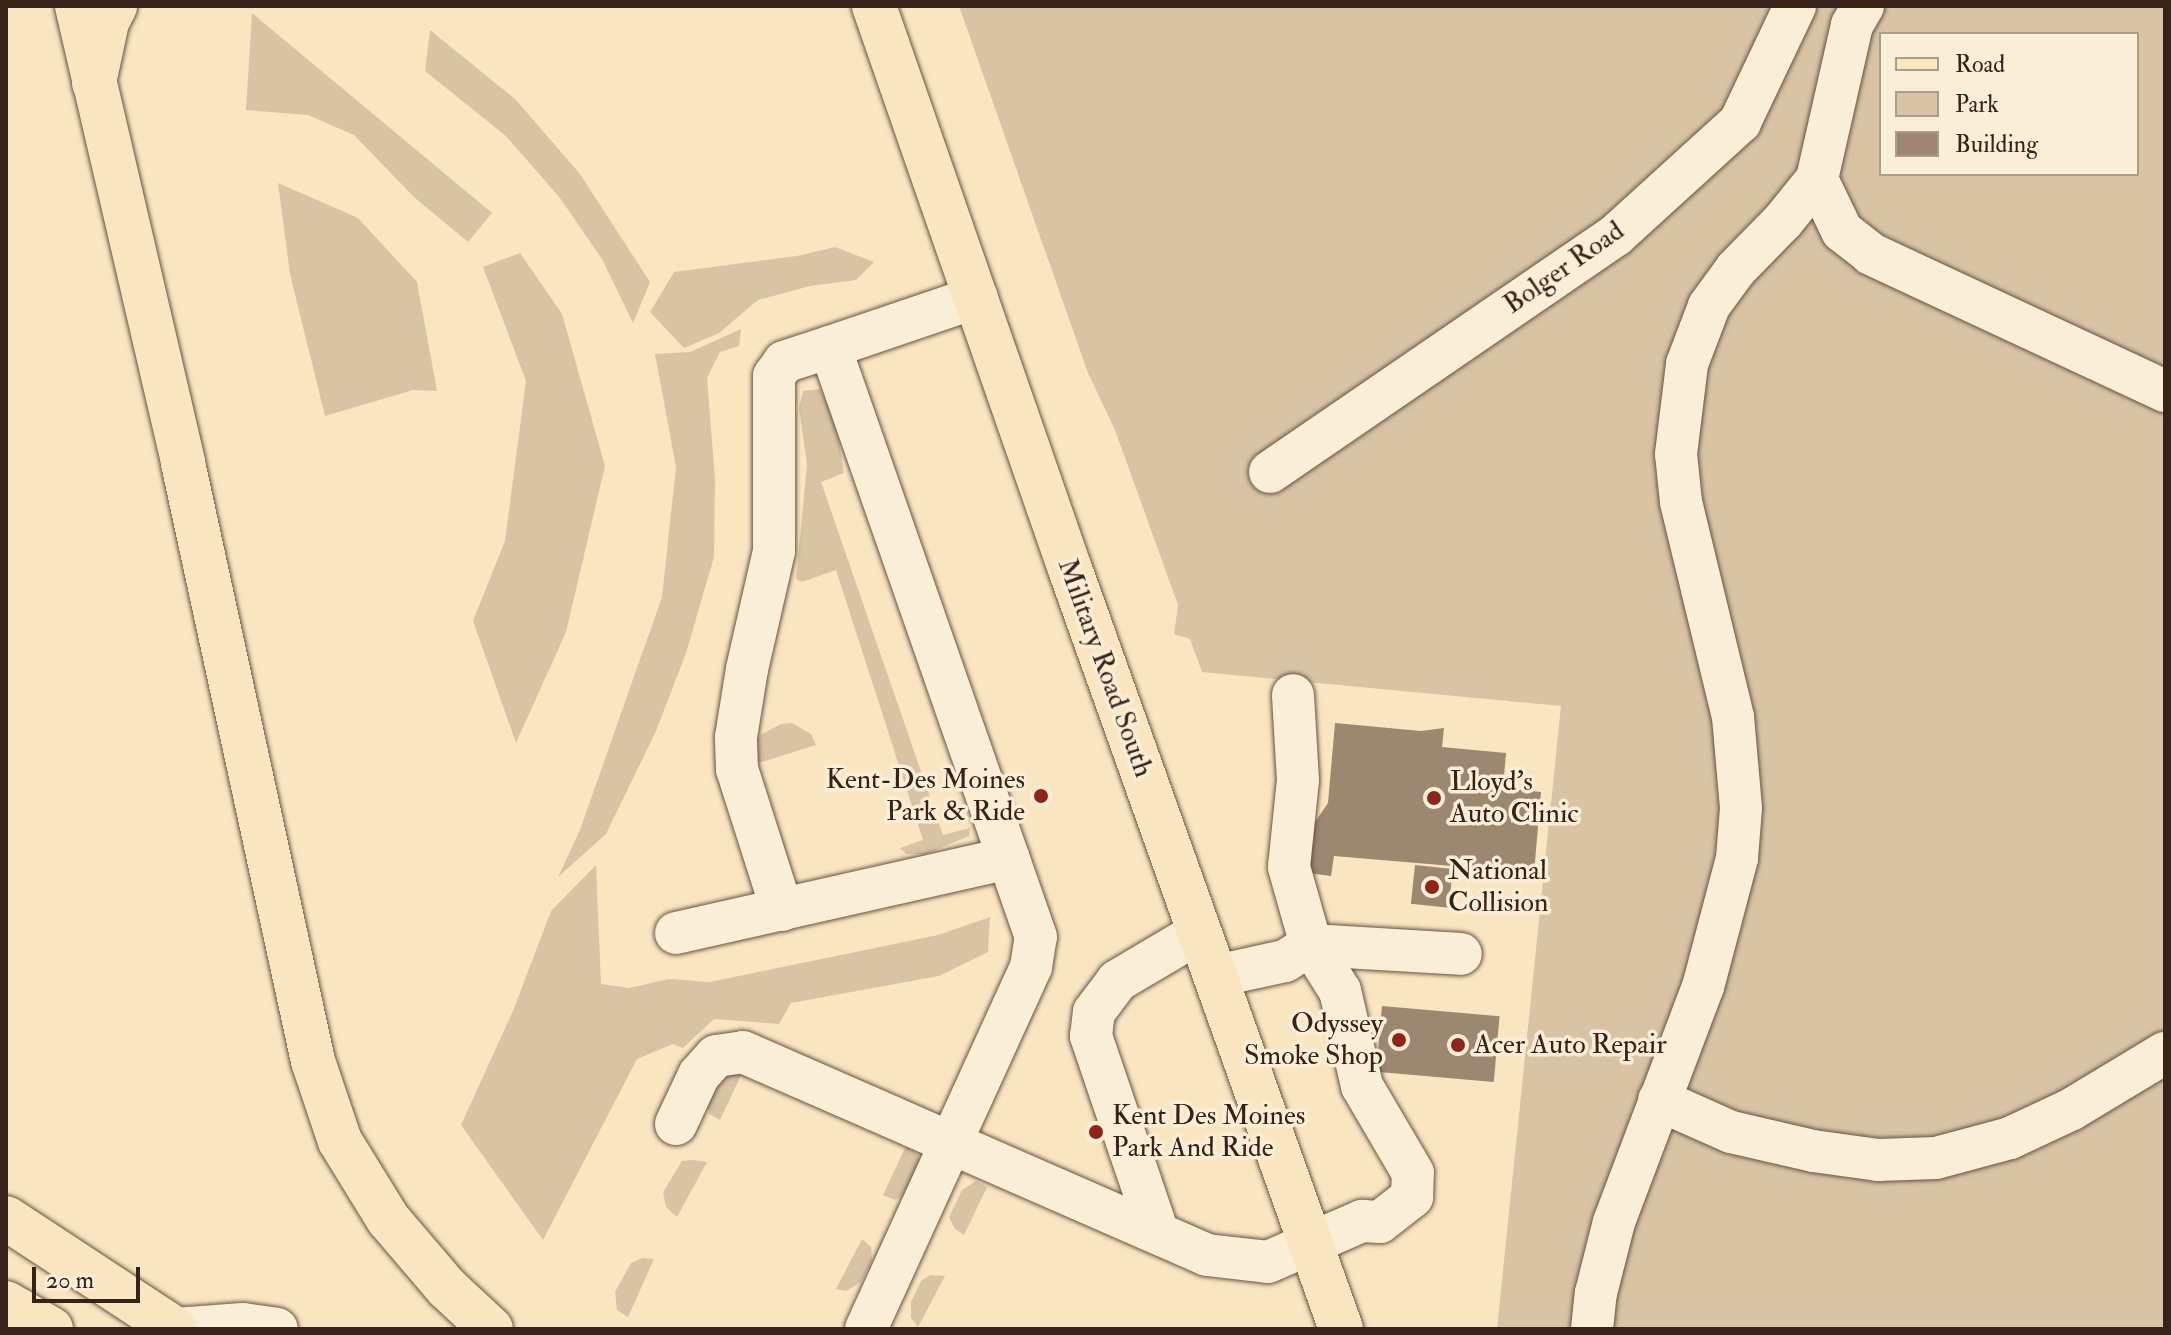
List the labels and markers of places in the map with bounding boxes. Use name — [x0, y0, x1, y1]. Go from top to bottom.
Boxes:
place label: Kent-Des Moines Park & Ride — [826, 763, 1025, 829]
place label: Lloyd's Auto Clinic — [1450, 765, 1579, 831]
marker: Kent-Des Moines Park & Ride — [1032, 787, 1050, 805]
marker: Lloyd's Auto Clinic — [1425, 789, 1443, 807]
place label: National Collision — [1448, 854, 1548, 920]
marker: National Collision — [1423, 878, 1441, 896]
place label: Odyssey Smoke Shop — [1244, 1007, 1383, 1073]
place label: Acer Auto Repair — [1474, 1028, 1667, 1062]
marker: Odyssey Smoke Shop — [1390, 1031, 1408, 1049]
marker: Acer Auto Repair — [1449, 1036, 1467, 1054]
place label: Kent Des Moines Park And Ride — [1112, 1099, 1305, 1165]
marker: Kent Des Moines Park And Ride — [1087, 1123, 1105, 1141]

